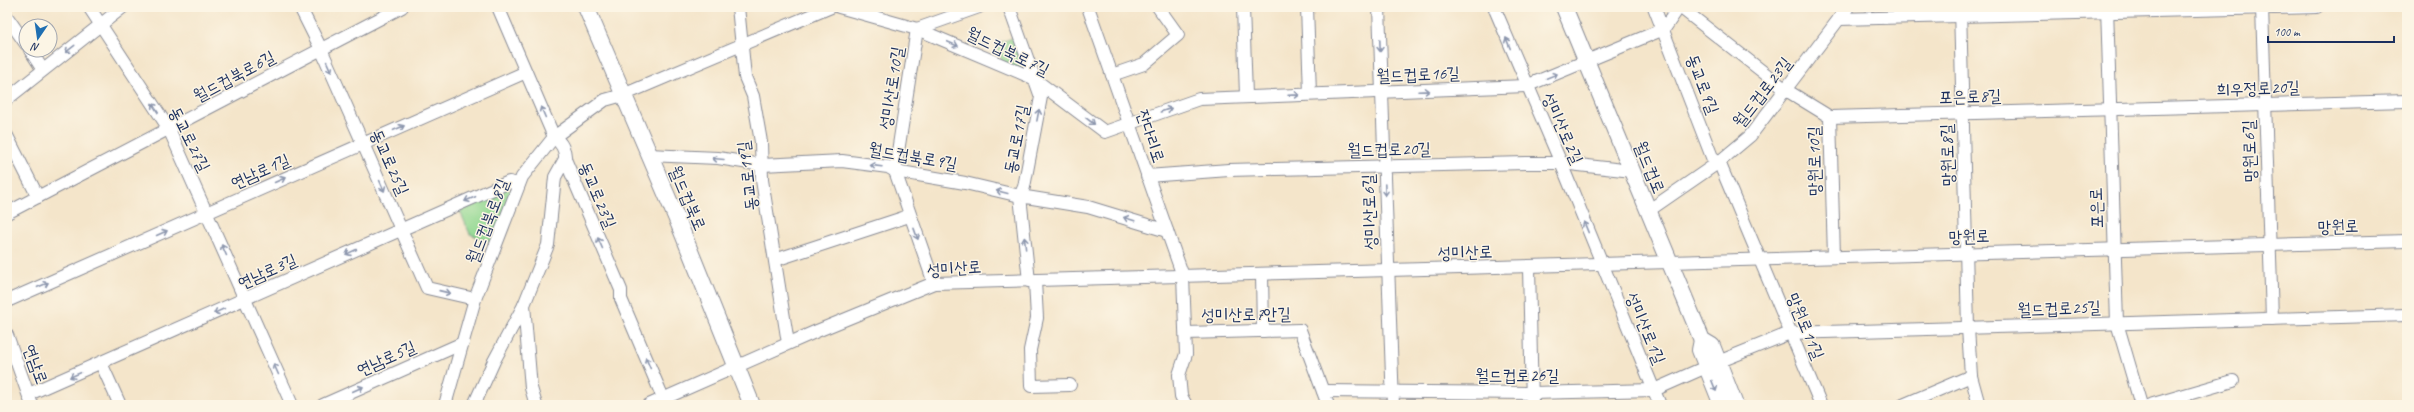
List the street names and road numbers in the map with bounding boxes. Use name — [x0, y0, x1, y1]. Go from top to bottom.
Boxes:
street label: 월드컵북로7길 — [963, 22, 1053, 81]
street label: 성미산로10길 — [875, 45, 908, 131]
street label: 월드컵북로6길 — [190, 46, 279, 107]
street label: 동교로9길 — [1682, 51, 1724, 117]
street label: 월드컵로23길 — [1728, 53, 1797, 132]
street label: 월드컵로16길 — [1376, 63, 1461, 86]
street label: 희우정로20길 — [2216, 77, 2301, 100]
street label: 포은로8길 — [1938, 85, 2002, 108]
street label: 성미산로2길 — [1537, 89, 1588, 167]
street label: 동교로17길 — [1000, 102, 1034, 175]
street label: 동교로27길 — [164, 103, 215, 175]
street label: 잔다리로 — [1132, 107, 1169, 165]
street label: 망원로6길 — [2238, 119, 2261, 183]
street label: 망원로8길 — [1936, 123, 1959, 187]
street label: 망원로10길 — [1803, 125, 1826, 196]
street label: 동교로25길 — [366, 126, 414, 199]
street label: 월드컵북로9길 — [867, 138, 959, 175]
street label: 월드컵로20길 — [1347, 138, 1431, 161]
street label: 월드컵로 — [1630, 138, 1670, 196]
street label: 동교로19길 — [733, 140, 762, 212]
street label: 연남로1길 — [227, 149, 293, 194]
street label: 동교로23길 — [574, 159, 621, 232]
street label: 월드컵북로 — [665, 163, 711, 234]
street label: 성미산로6길 — [1358, 173, 1381, 250]
street label: 월드컵북로8길 — [462, 175, 513, 267]
street label: 포은로 — [2085, 187, 2108, 229]
street label: 망원로 — [2317, 215, 2359, 238]
street label: 망원로 — [1948, 225, 1990, 248]
street label: 성미산로 — [1437, 241, 1493, 264]
street label: 연남로3길 — [234, 249, 300, 294]
street label: 성미산로 — [926, 256, 982, 281]
street label: 성미산로1길 — [1621, 289, 1670, 368]
street label: 망원로11길 — [1782, 290, 1829, 363]
street label: 월드컵로25길 — [2017, 297, 2102, 320]
street label: 성미산로7안길 — [1201, 303, 1291, 326]
street label: 연남로5길 — [353, 336, 419, 381]
street label: 연남로 — [19, 341, 52, 387]
street label: 월드컵로26길 — [1475, 365, 1559, 386]

